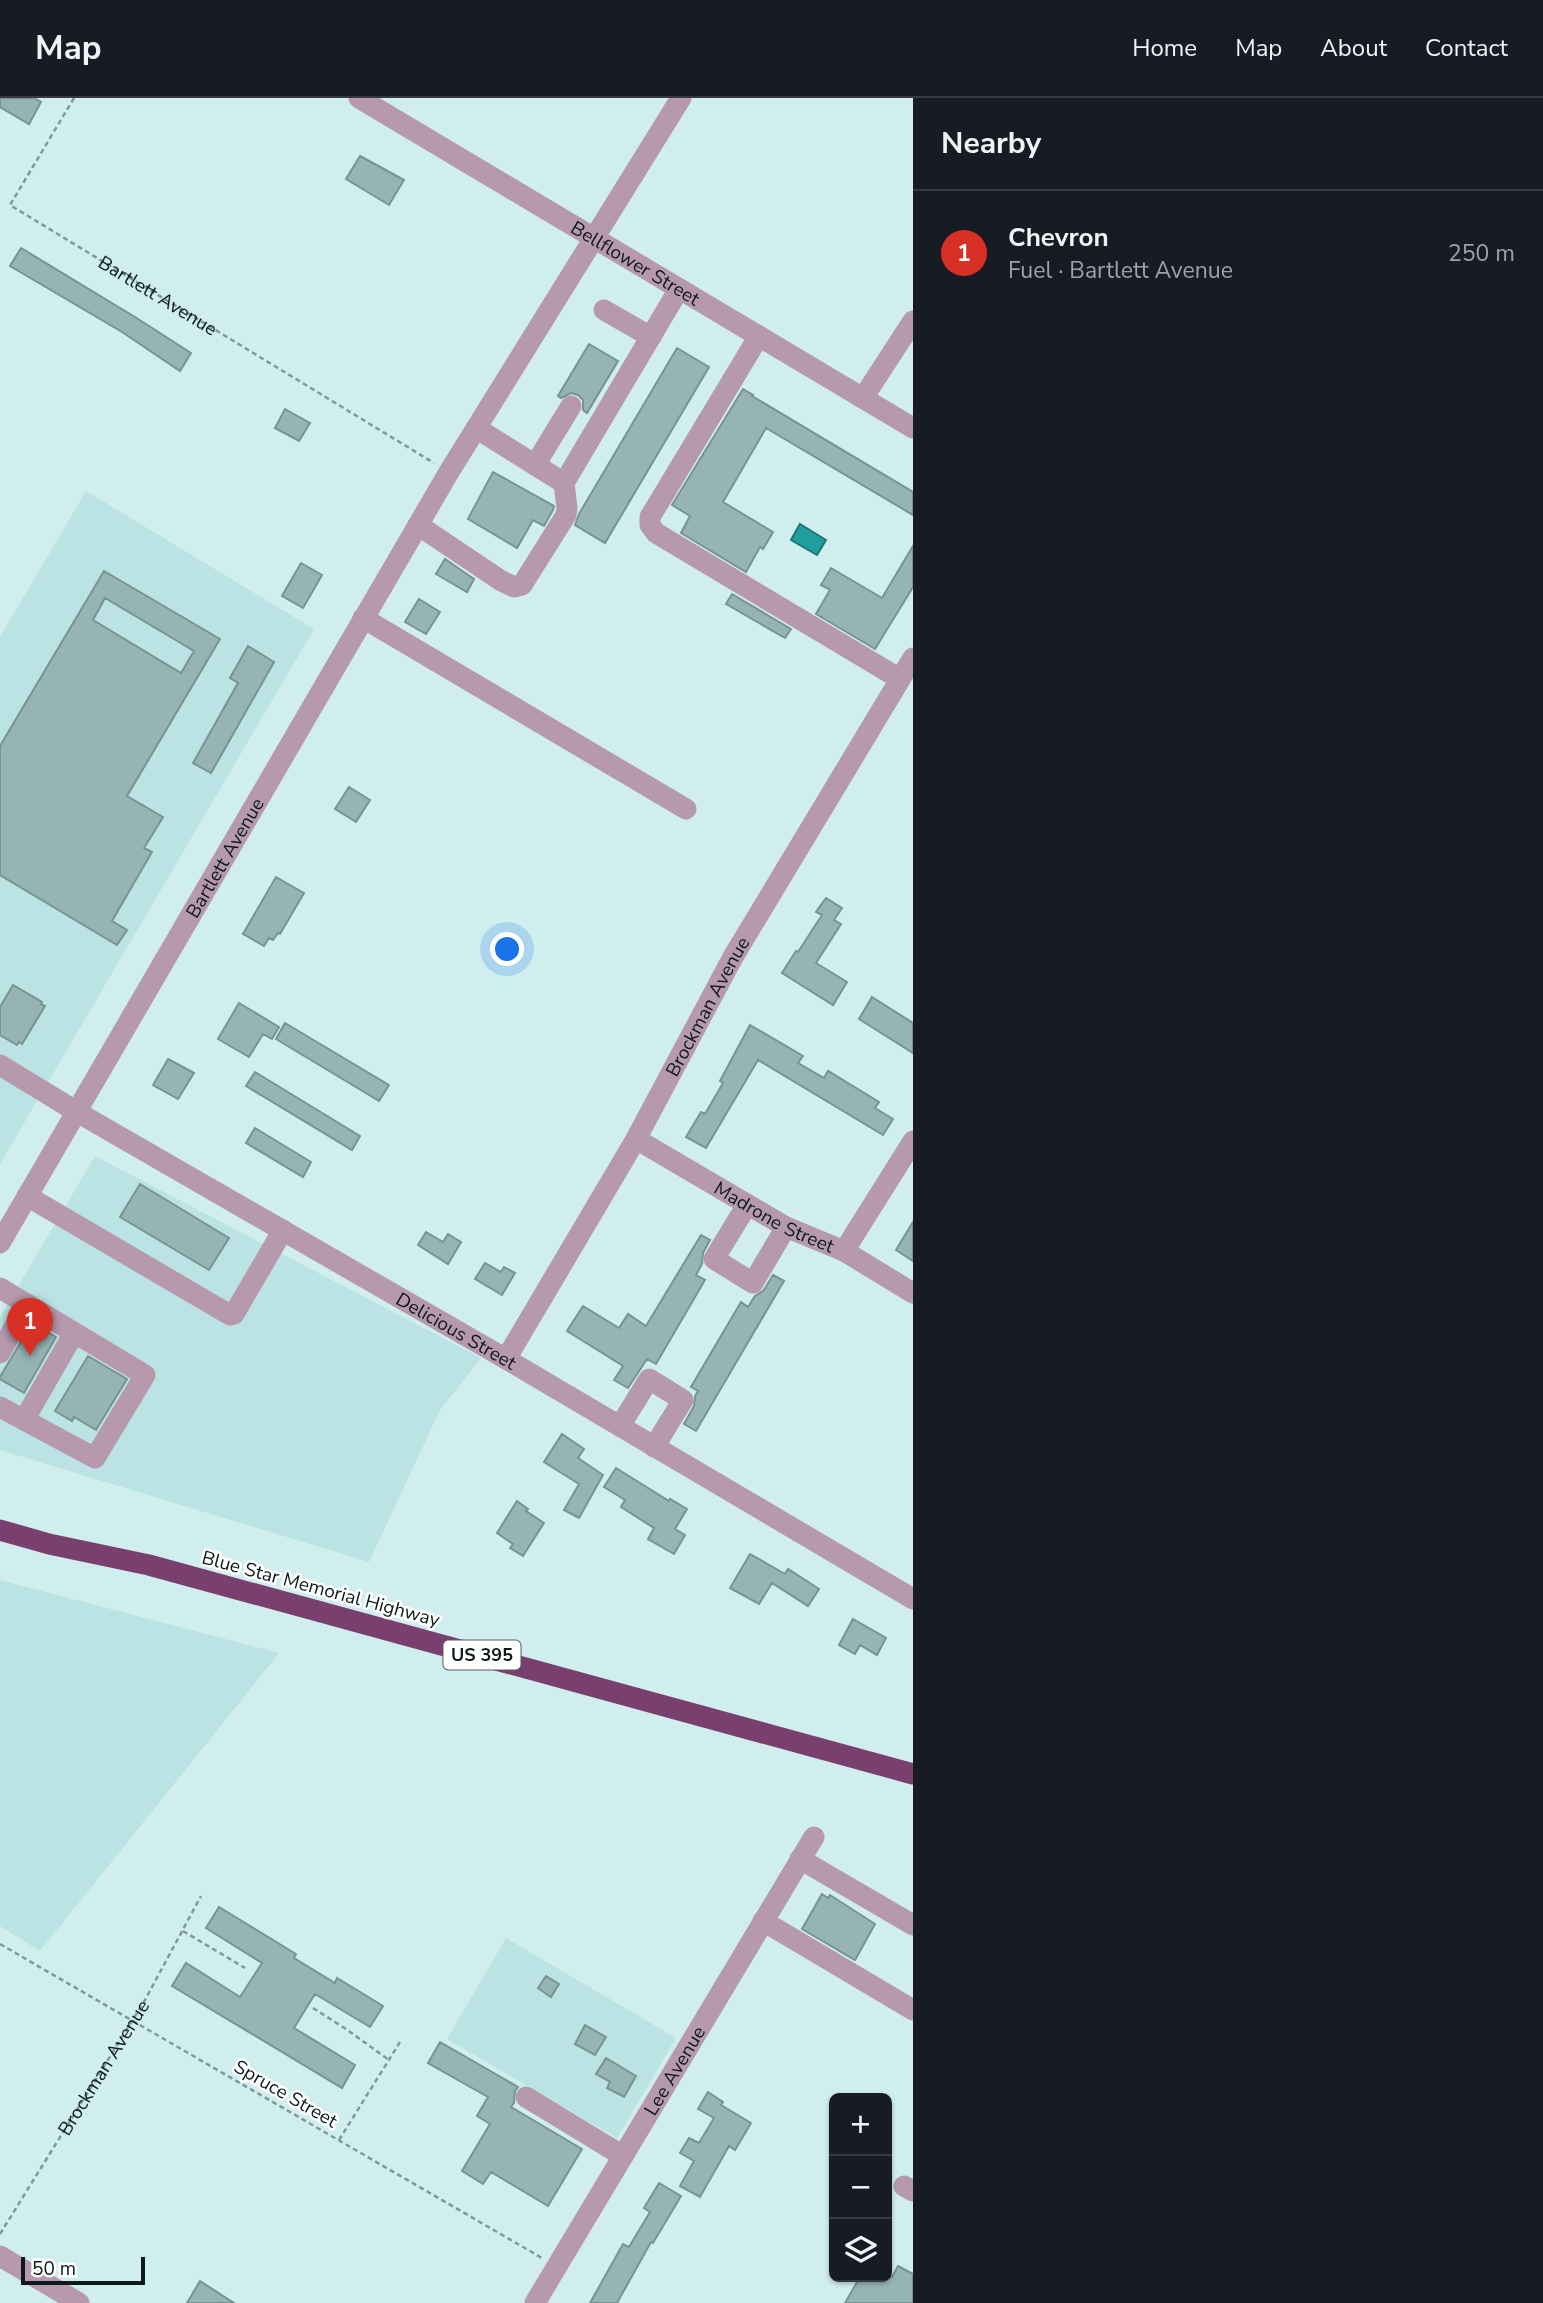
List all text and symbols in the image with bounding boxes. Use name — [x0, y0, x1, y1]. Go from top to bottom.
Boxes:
text: Map — [35, 26, 102, 71]
text: Home — [1132, 32, 1197, 64]
text: Map — [1235, 32, 1282, 64]
text: About — [1320, 32, 1387, 64]
text: Contact — [1425, 32, 1508, 64]
text: Nearby — [941, 123, 1041, 164]
street label: Bellflower Street — [566, 215, 705, 312]
text: Chevron — [1008, 220, 1109, 255]
text: 1 — [957, 238, 971, 269]
text: 250 m — [1448, 238, 1515, 269]
street label: Bartlett Avenue — [93, 250, 222, 342]
text: Fuel · Bartlett Avenue — [1008, 255, 1233, 286]
street label: Bartlett Avenue — [180, 793, 271, 923]
your location — [490, 932, 524, 966]
street label: Brockman Avenue — [660, 932, 756, 1081]
street label: Madrone Street — [709, 1176, 838, 1260]
street label: Delicious Street — [391, 1286, 521, 1376]
pin: 1 — [7, 1298, 53, 1356]
street label: Blue Star Memorial Highway — [199, 1545, 443, 1633]
road number: US 395 — [444, 1640, 520, 1670]
street label: Brockman Avenue — [52, 1995, 156, 2141]
street label: Lee Avenue — [638, 2021, 712, 2121]
street label: Spruce Street — [229, 2054, 342, 2134]
map controls — [829, 2093, 892, 2282]
button: + — [829, 2093, 892, 2156]
button: − — [829, 2156, 892, 2219]
button: layers — [829, 2219, 892, 2282]
scale bar — [21, 2254, 145, 2286]
text: 50 m — [32, 2256, 76, 2282]

